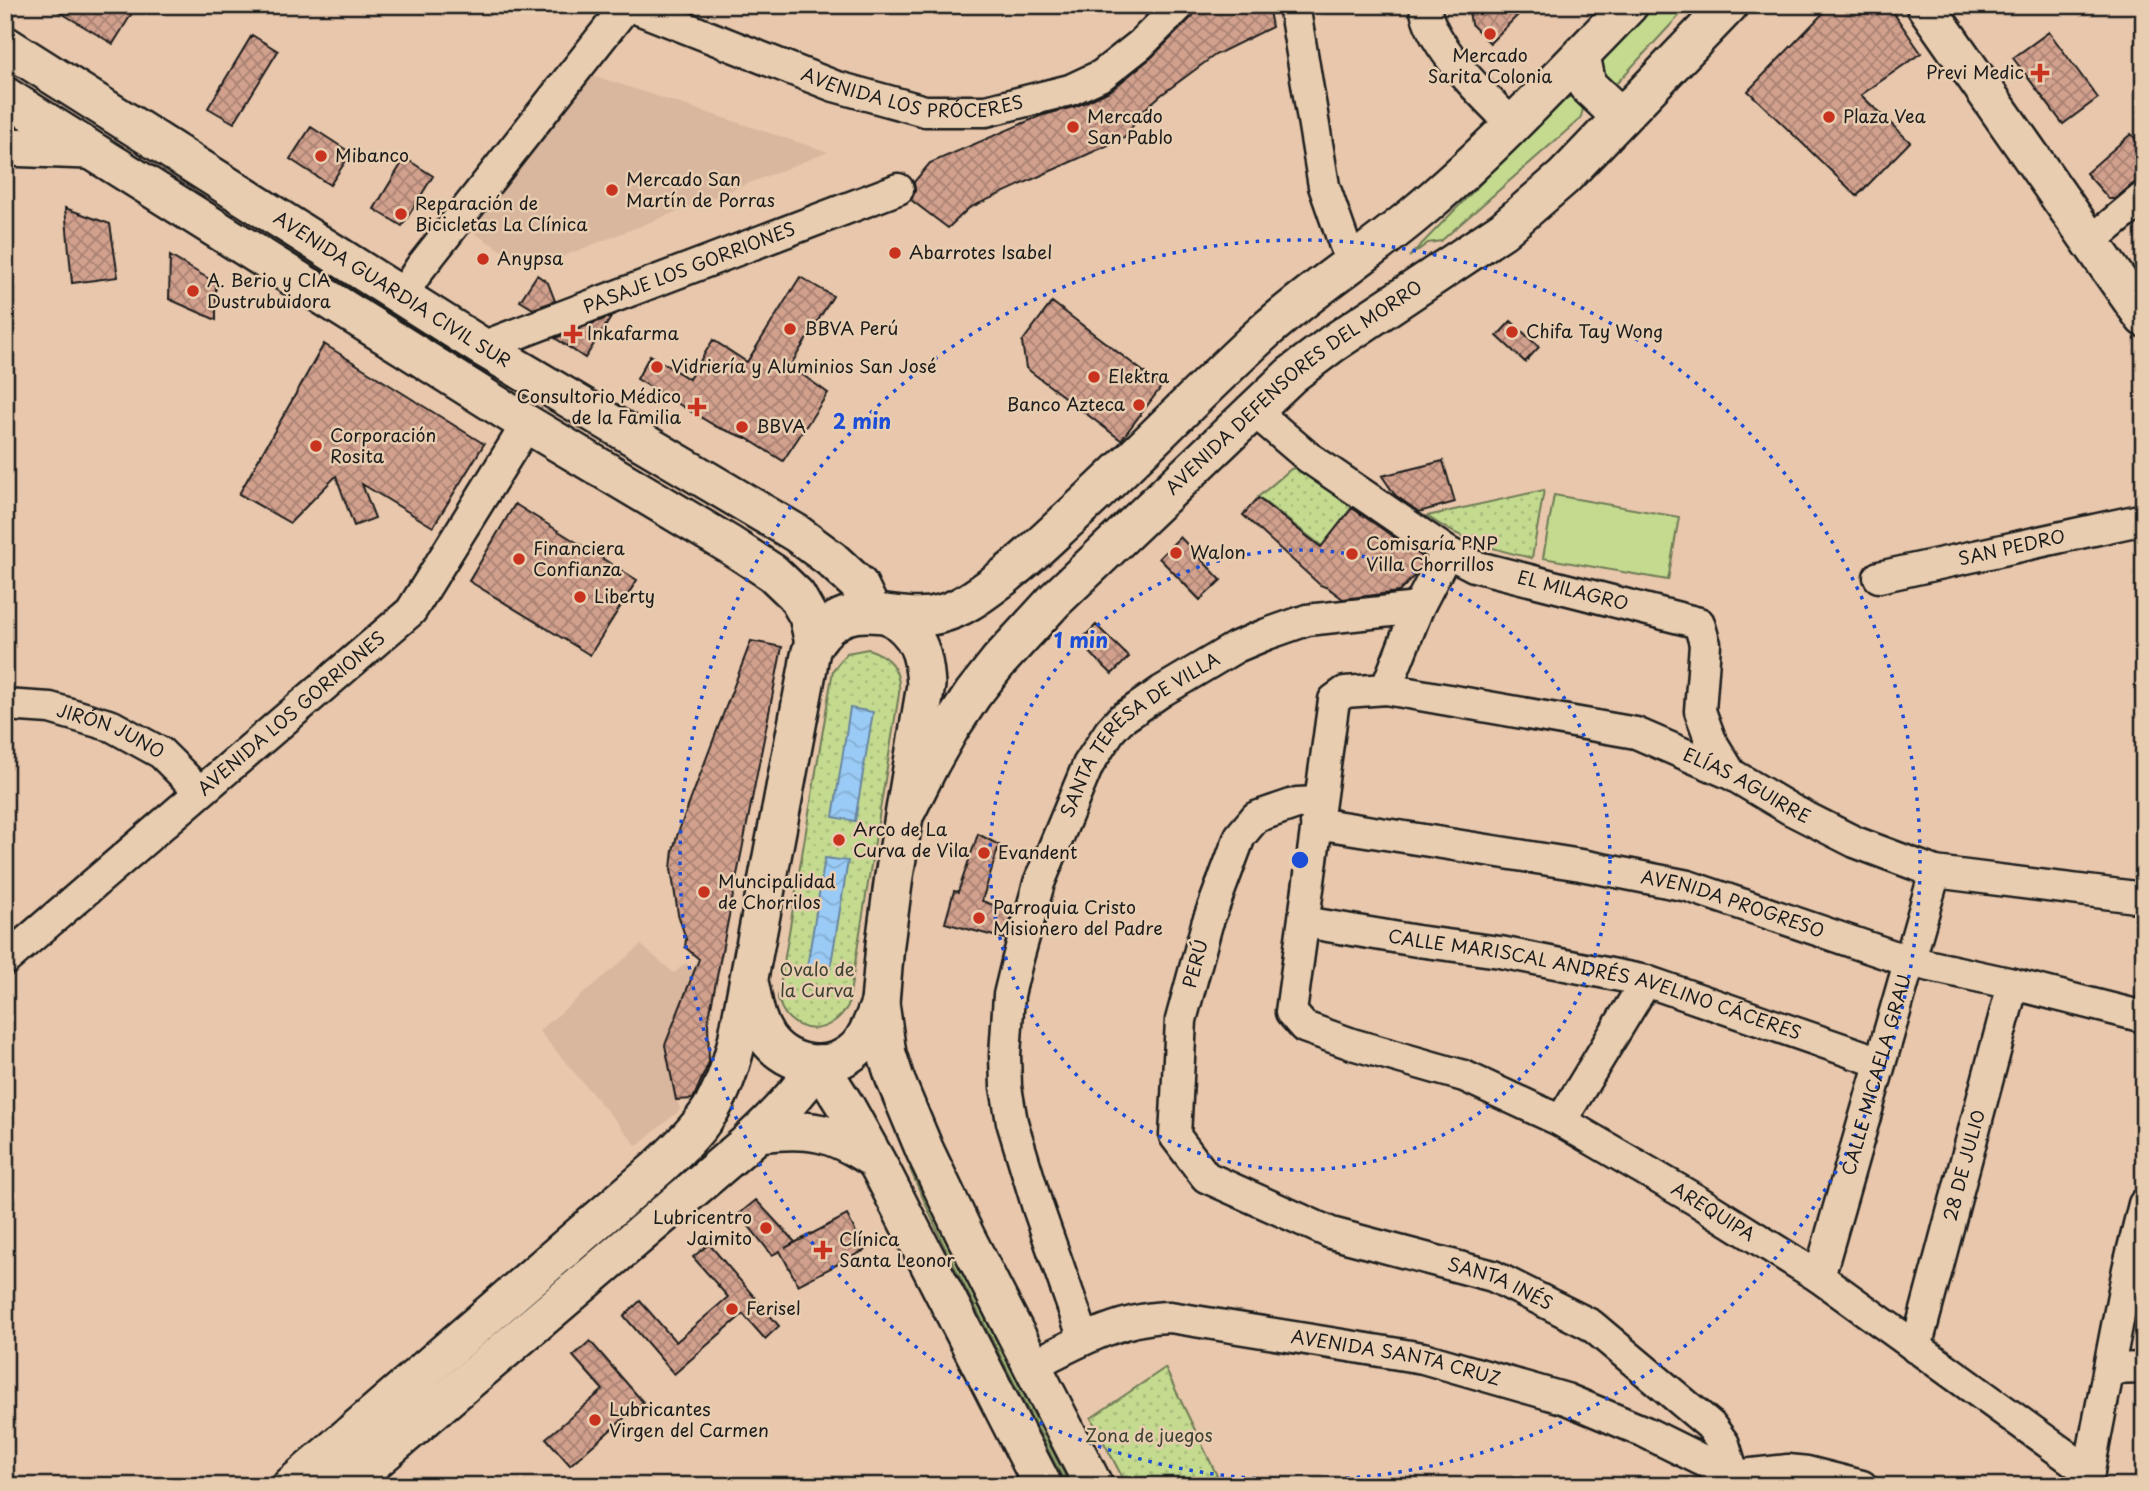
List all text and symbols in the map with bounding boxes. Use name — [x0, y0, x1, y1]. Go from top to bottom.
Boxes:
marker: Mercado Sarita Colonia — [1482, 26, 1498, 42]
place label: Mercado Sarita Colonia — [1428, 41, 1552, 89]
place label: Previ Medic — [1926, 58, 2024, 85]
street label: AVENIDA LOS PRÓCERES — [798, 60, 1026, 123]
marker: Previ Medic — [2030, 63, 2050, 83]
place label: Mercado San Pablo — [1087, 102, 1173, 150]
place label: Plaza Vea — [1843, 102, 1926, 129]
marker: Plaza Vea — [1821, 109, 1837, 125]
marker: Mercado San Pablo — [1065, 119, 1081, 135]
place label: Mibanco — [335, 141, 409, 168]
marker: Mibanco — [313, 148, 329, 164]
place label: Mercado San Martín de Porras — [626, 165, 775, 213]
marker: Mercado San Martín de Porras — [604, 182, 620, 198]
place label: Reparación de Bicicletas La Clínica — [415, 189, 588, 237]
street label: AVENIDA GUARDIA CIVIL SUR — [269, 204, 517, 373]
marker: Reparación de Bicicletas La Clínica — [393, 206, 409, 222]
street label: PASAJE LOS GORRIONES — [579, 214, 799, 319]
place label: Abarrotes Isabel — [909, 238, 1052, 265]
place label: Anypsa — [497, 244, 564, 271]
marker: Abarrotes Isabel — [887, 245, 903, 261]
marker: Anypsa — [475, 251, 491, 267]
place label: A. Berio y CIA Dustrubuidora — [207, 266, 331, 314]
street label: AVENIDA DEFENSORES DEL MORRO — [1159, 273, 1427, 500]
marker: A. Berio y CIA Dustrubuidora — [185, 283, 201, 299]
place label: BBVA Perú — [804, 314, 898, 341]
place label: Chifa Tay Wong — [1526, 317, 1663, 344]
place label: Inkafarma — [587, 319, 679, 346]
marker: BBVA Perú — [782, 321, 798, 337]
marker: Chifa Tay Wong — [1504, 324, 1520, 340]
marker: Inkafarma — [565, 326, 581, 342]
place label: Vidriería y Aluminios San José — [671, 352, 937, 379]
marker: Vidriería y Aluminios San José — [649, 359, 665, 375]
place label: Elektra — [1108, 362, 1169, 389]
marker: Elektra — [1086, 369, 1102, 385]
place label: Consultorio Médico de la Familia — [516, 382, 681, 430]
place label: Banco Azteca — [1007, 390, 1126, 417]
marker: Consultorio Médico de la Familia — [687, 397, 707, 417]
marker: Banco Azteca — [1131, 397, 1147, 413]
text: 2 min — [833, 404, 891, 436]
place label: BBVA — [756, 412, 806, 439]
marker: BBVA — [734, 419, 750, 435]
place label: Corporación Rosita — [330, 421, 436, 469]
marker: Corporación Rosita — [308, 438, 324, 454]
street label: SAN PEDRO — [1956, 522, 2067, 571]
place label: Comisaría PNP Villa Chorrillos — [1366, 529, 1498, 577]
place label: Financiera Confianza — [533, 534, 625, 582]
place label: Walon — [1190, 538, 1246, 565]
marker: Walon — [1168, 545, 1184, 561]
marker: Comisaría PNP Villa Chorrillos — [1344, 546, 1360, 562]
marker: Financiera Confianza — [511, 551, 527, 567]
street label: EL MILAGRO — [1515, 563, 1631, 617]
place label: Liberty — [594, 582, 655, 609]
marker: Liberty — [572, 589, 588, 605]
text: 1 min — [1054, 623, 1108, 655]
street label: AVENIDA LOS GORRIONES — [191, 624, 391, 801]
street label: SANTA TERESA DE VILLA — [1053, 645, 1224, 821]
street label: JIRÓN JUNO — [54, 696, 170, 764]
street label: ELÍAS AGUIRRE — [1679, 740, 1815, 829]
place label: Arco de La Curva de Vila — [853, 815, 970, 863]
marker: Arco de La Curva de Vila — [831, 832, 847, 848]
place label: Evandent — [998, 838, 1077, 865]
marker: Evandent — [976, 845, 992, 861]
centre of rings — [1288, 848, 1312, 872]
street label: AVENIDA PROGRESO — [1639, 862, 1828, 944]
place label: Muncipalidad de Chorrilos — [718, 867, 836, 915]
marker: Muncipalidad de Chorrilos — [696, 884, 712, 900]
place label: Parroquia Cristo Misionero del Padre — [993, 893, 1163, 941]
marker: Parroquia Cristo Misionero del Padre — [971, 910, 987, 926]
street label: CALLE MARISCAL ANDRÉS AVELINO CÁCERES — [1386, 921, 1805, 1046]
street label: PERÚ — [1175, 936, 1214, 991]
park label: Ovalo de la Curva — [779, 955, 855, 1003]
street label: CALLE MICAELA GRAU — [1834, 971, 1917, 1178]
street label: 28 DE JULIO — [1935, 1106, 1991, 1224]
street label: AREQUIPA — [1667, 1174, 1761, 1247]
place label: Lubricentro Jaimito — [653, 1203, 752, 1251]
marker: Lubricentro Jaimito — [758, 1220, 774, 1236]
place label: Clínica Santa Leonor — [839, 1225, 955, 1273]
marker: Clínica Santa Leonor — [813, 1240, 833, 1260]
street label: SANTA INÉS — [1445, 1250, 1558, 1316]
place label: Ferisel — [746, 1294, 801, 1321]
marker: Ferisel — [724, 1301, 740, 1317]
street label: AVENIDA SANTA CRUZ — [1289, 1322, 1504, 1392]
place label: Lubricantes Virgen del Carmen — [609, 1395, 769, 1443]
marker: Lubricantes Virgen del Carmen — [587, 1412, 603, 1428]
park label: Zona de juegos — [1085, 1421, 1213, 1448]

